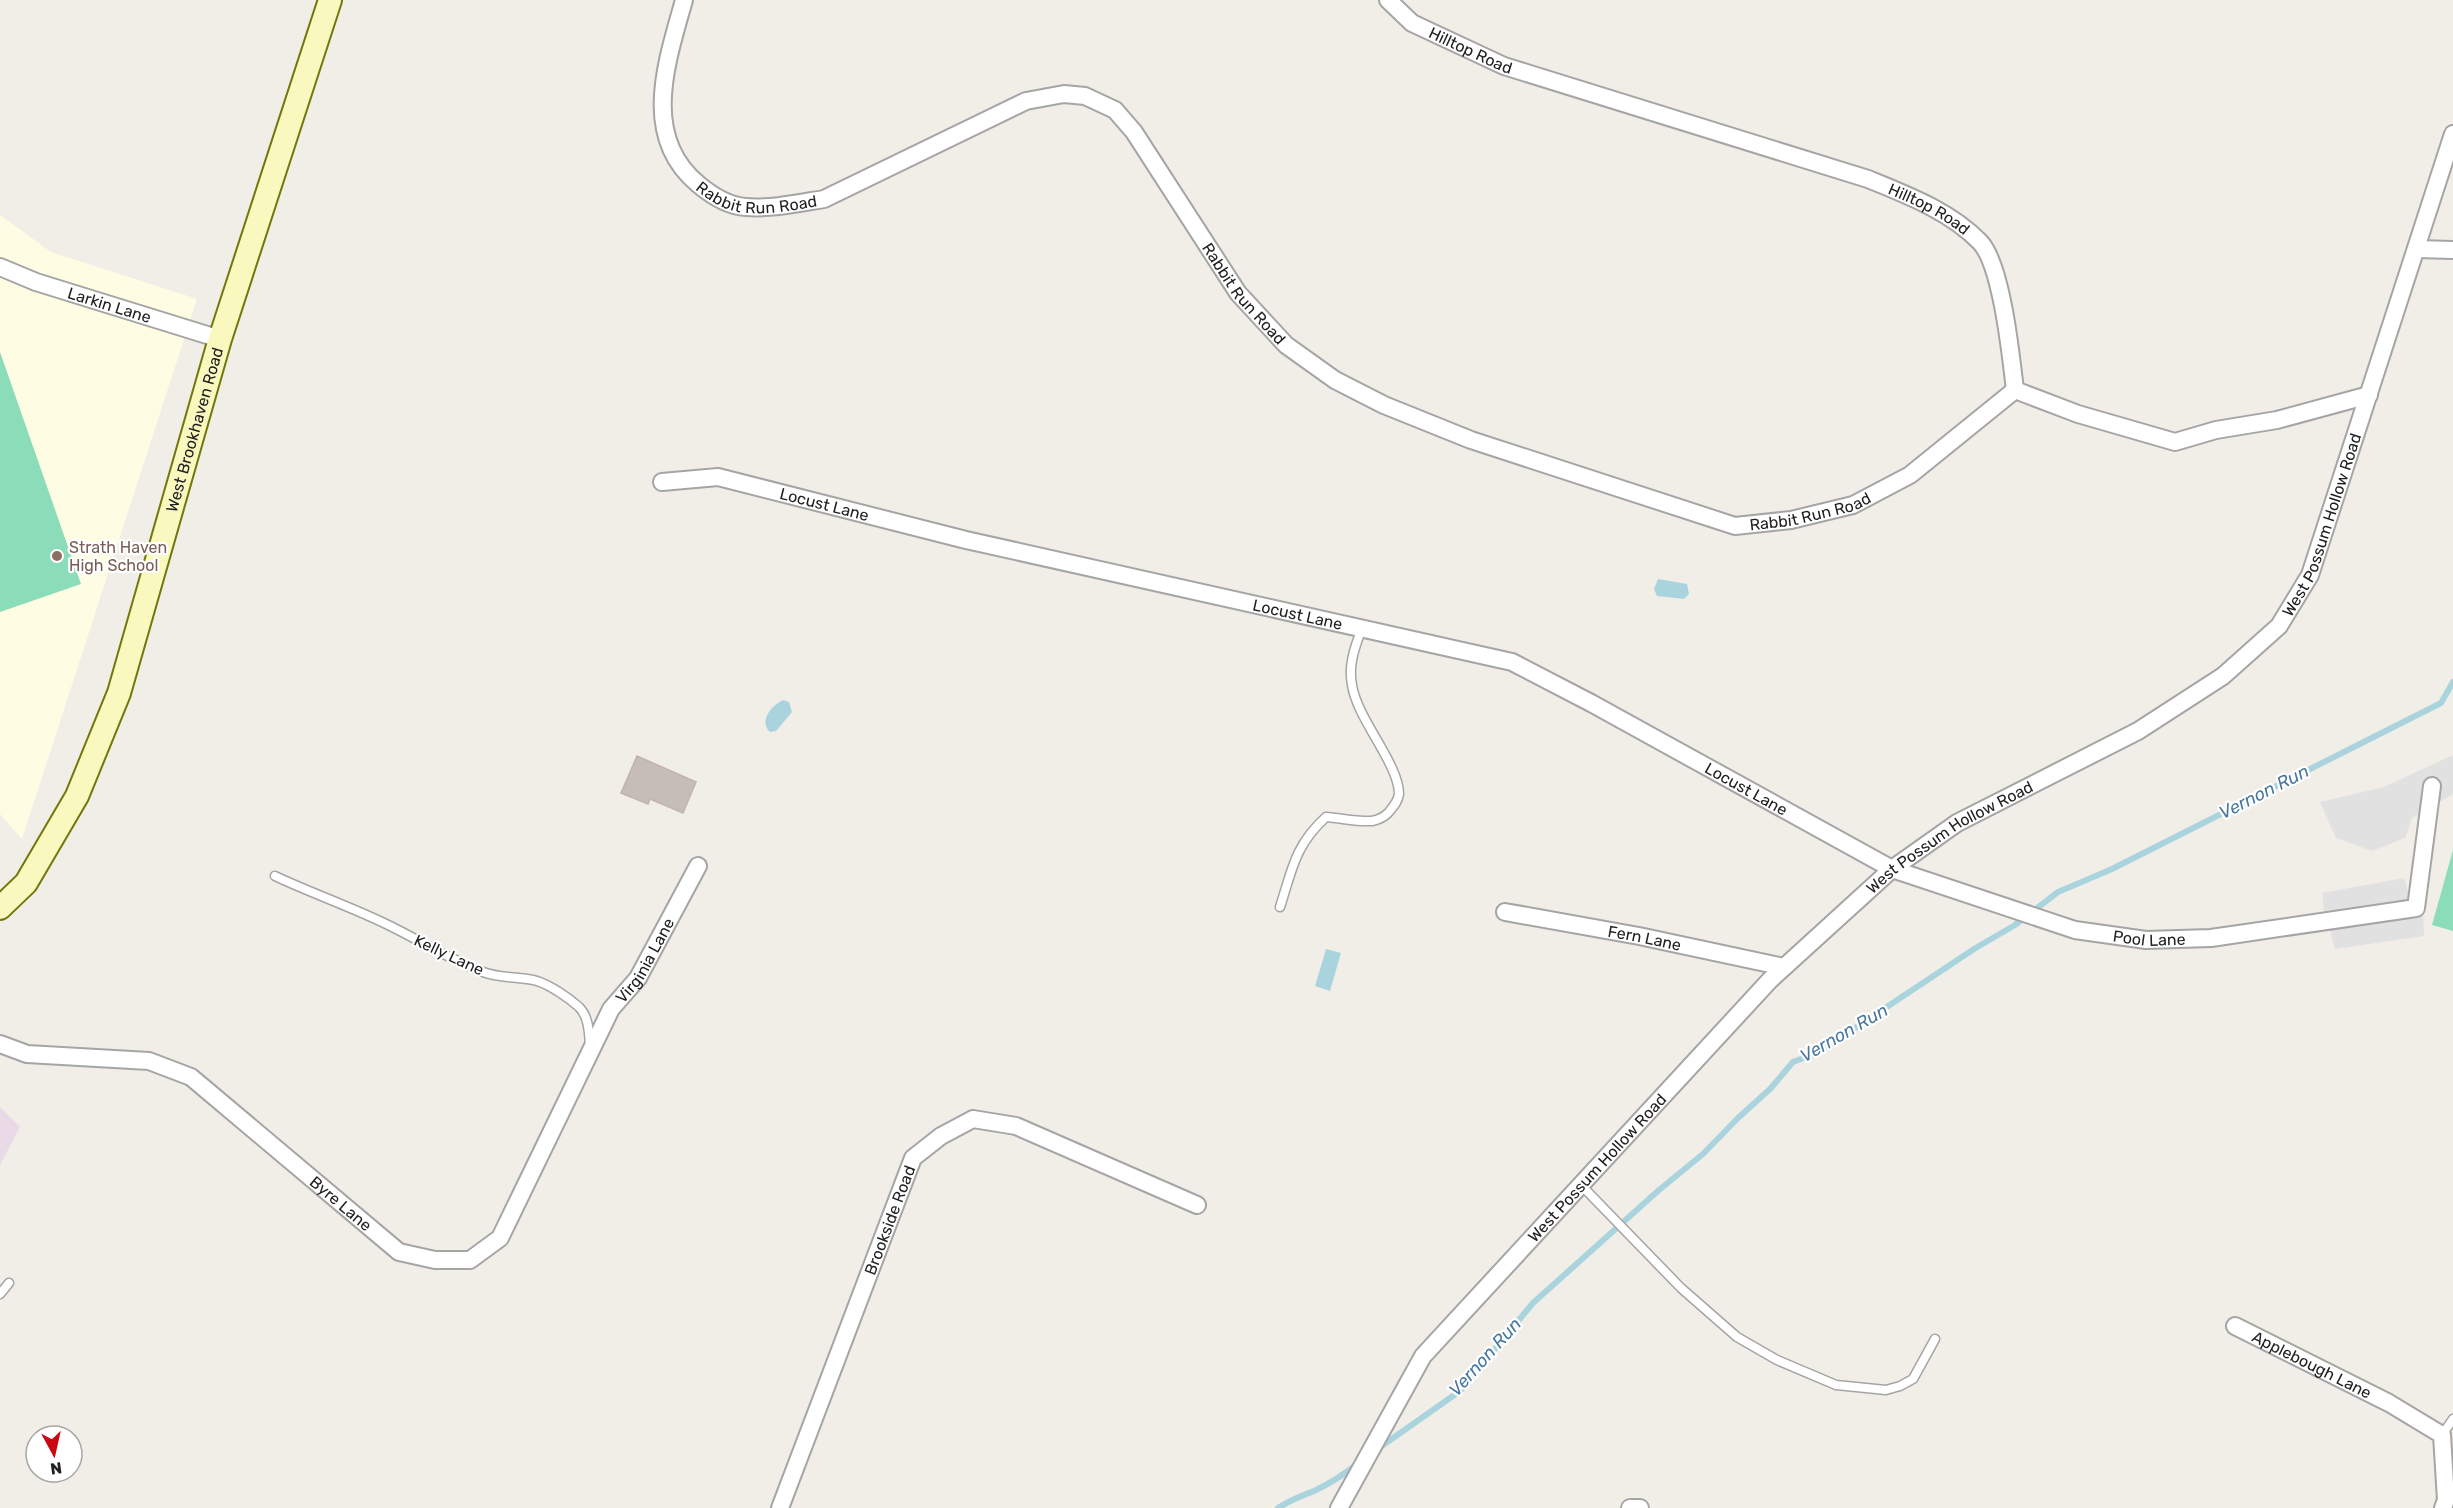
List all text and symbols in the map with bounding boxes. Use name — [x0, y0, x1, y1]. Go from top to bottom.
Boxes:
street label: Hilltop Road — [1426, 23, 1515, 78]
street label: Rabbit Run Road — [693, 177, 818, 217]
street label: Hilltop Road — [1886, 179, 1974, 238]
street label: Rabbit Run Road — [1199, 239, 1290, 348]
street label: Larkin Lane — [66, 283, 154, 327]
street label: West Brookhaven Road — [162, 345, 227, 514]
street label: West Possum Hollow Road — [2278, 431, 2365, 620]
street label: Locust Lane — [778, 484, 871, 524]
street label: Rabbit Run Road — [1749, 488, 1874, 534]
place label: Strath Haven High School — [69, 538, 167, 575]
marker: Strath Haven High School — [50, 549, 64, 563]
street label: Locust Lane — [1251, 595, 1344, 633]
street label: Locust Lane — [1702, 758, 1791, 819]
water label: Vernon Run — [2215, 760, 2313, 824]
street label: West Possum Hollow Road — [1862, 777, 2036, 897]
street label: Virginia Lane — [611, 915, 678, 1007]
street label: Fern Lane — [1606, 921, 1683, 954]
street label: Pool Lane — [2112, 926, 2186, 950]
street label: Kelly Lane — [411, 931, 487, 979]
water label: Vernon Run — [1796, 999, 1892, 1067]
street label: West Possum Hollow Road — [1524, 1090, 1670, 1246]
street label: Brookside Road — [860, 1163, 919, 1277]
street label: Byre Lane — [306, 1172, 376, 1235]
water label: Vernon Run — [1444, 1313, 1526, 1401]
street label: Applebough Lane — [2249, 1327, 2375, 1402]
north arrow — [24, 1424, 84, 1484]
text: N — [49, 1458, 63, 1479]

